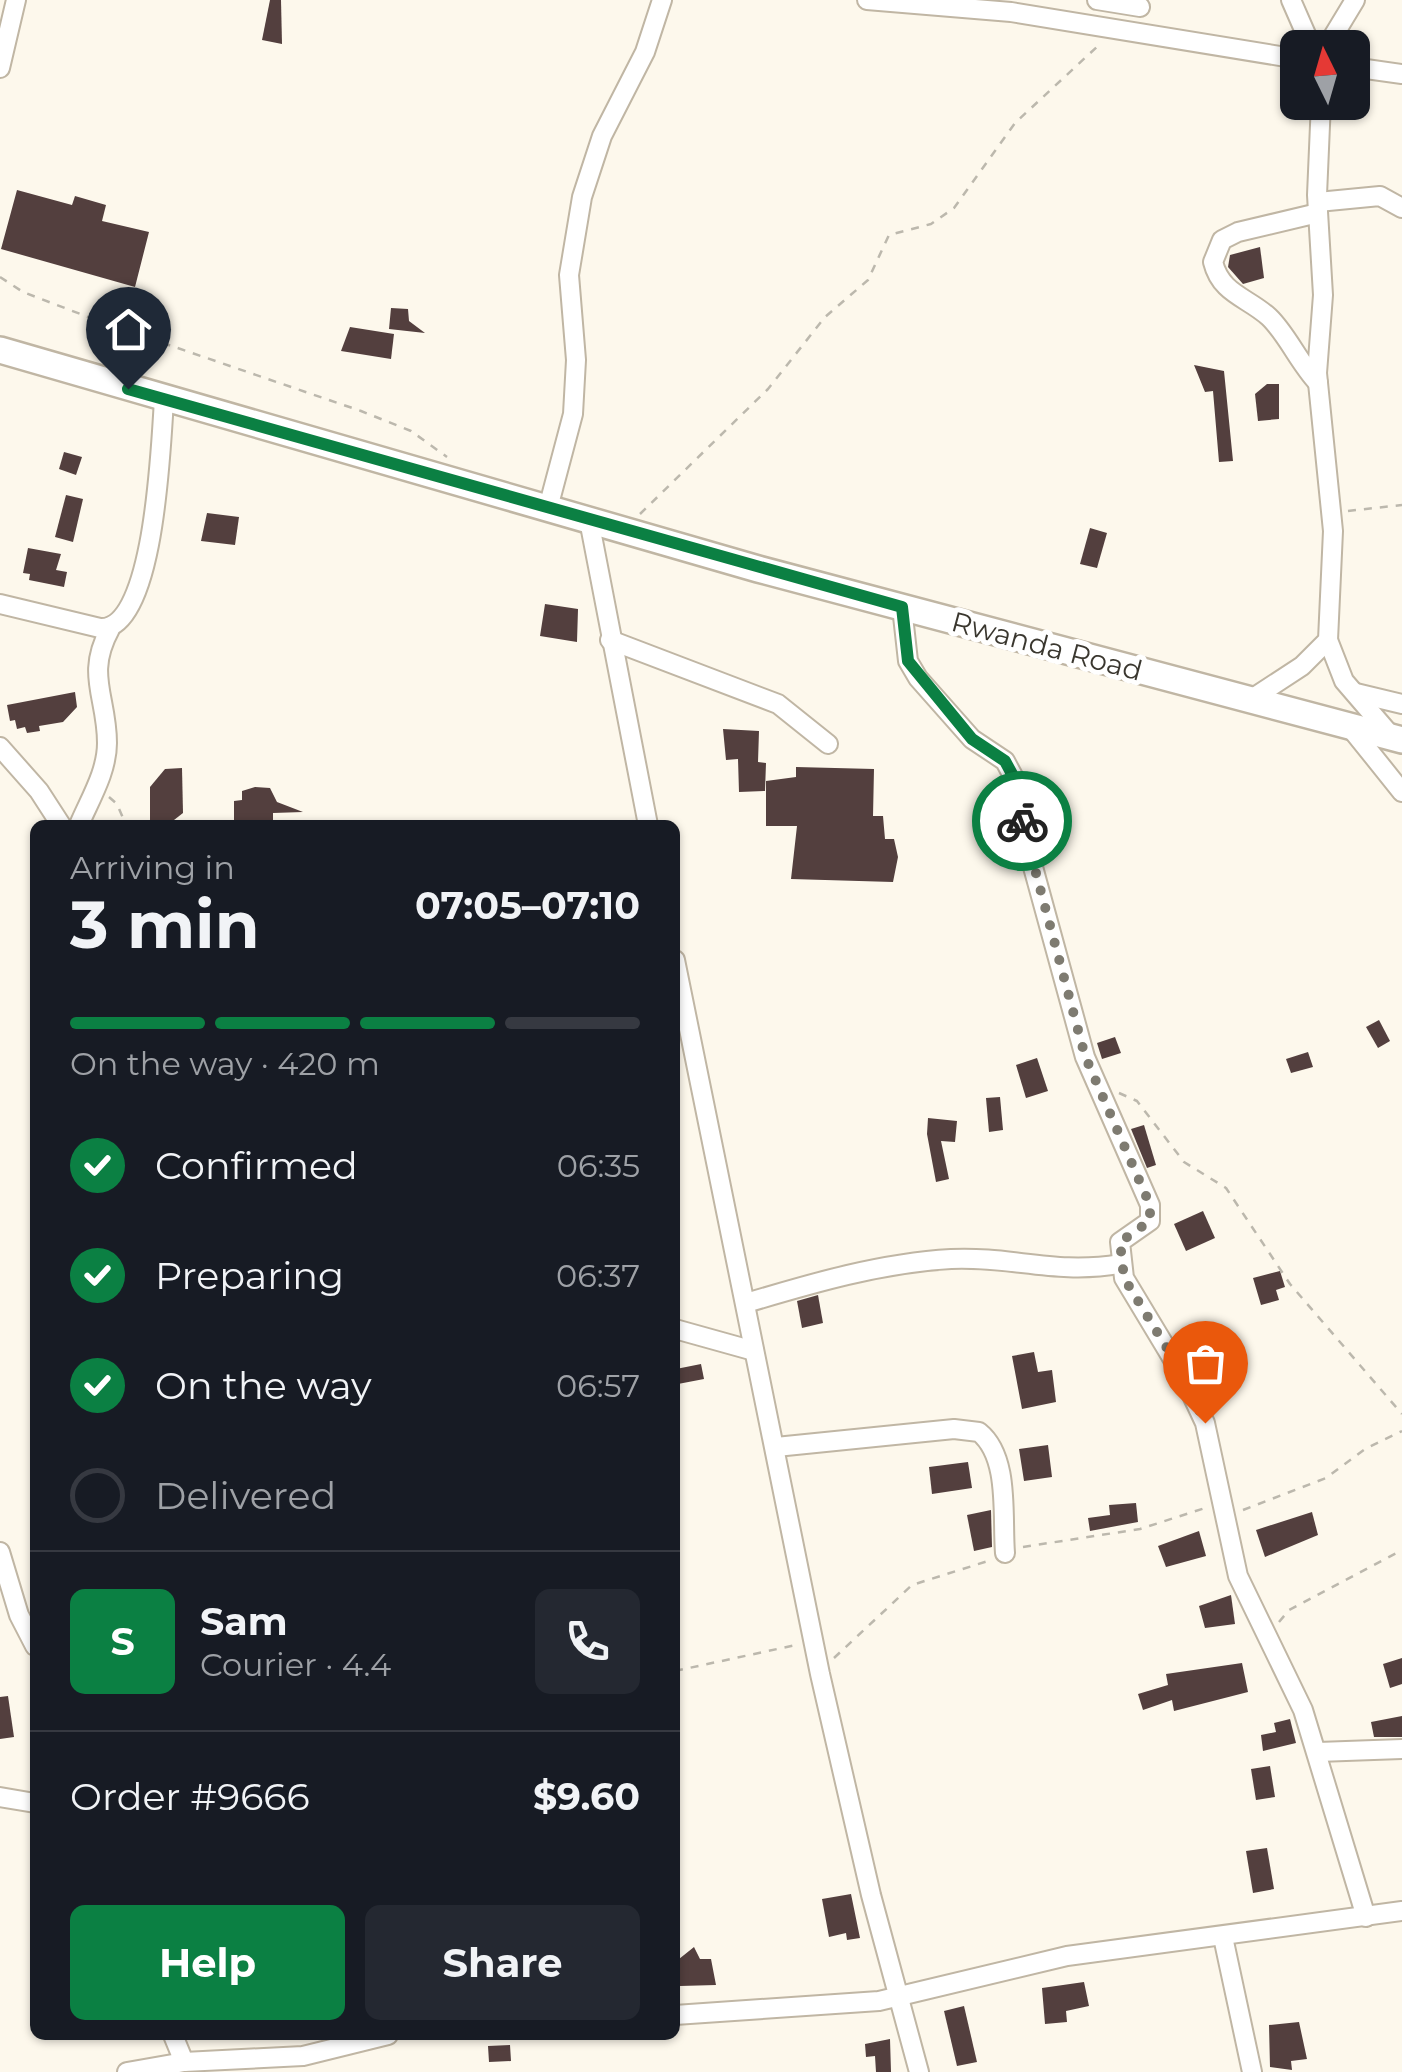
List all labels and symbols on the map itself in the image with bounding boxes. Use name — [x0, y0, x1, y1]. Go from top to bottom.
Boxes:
north arrow — [1280, 30, 1370, 120]
pin — [86, 287, 171, 390]
street label: Rwanda Road — [948, 604, 1146, 688]
courier — [972, 771, 1072, 871]
pin — [1163, 1321, 1248, 1424]

